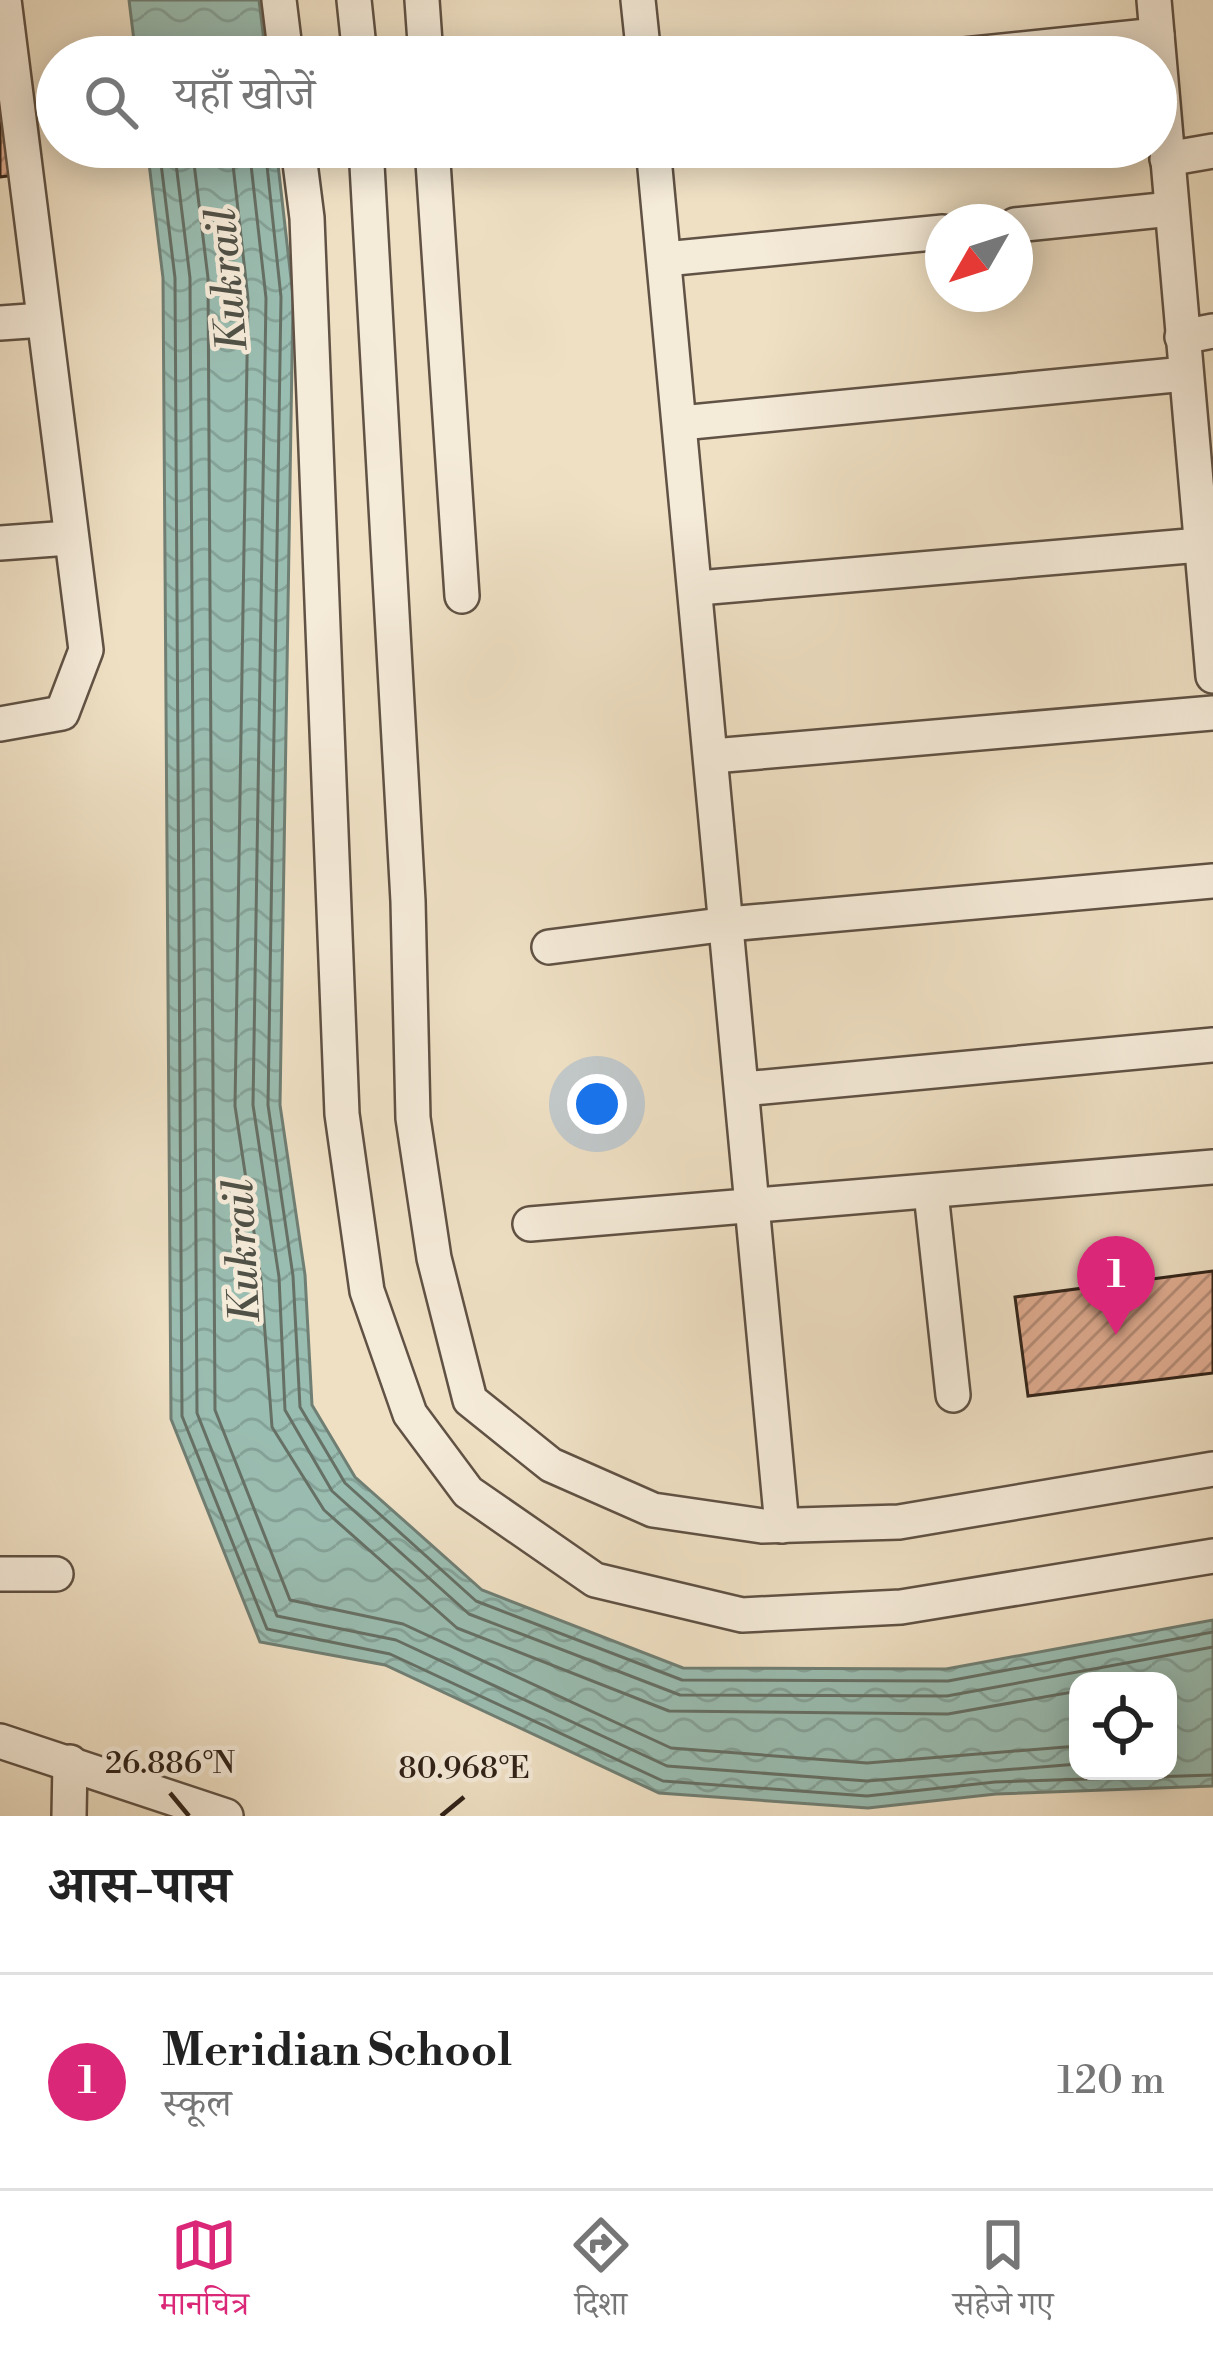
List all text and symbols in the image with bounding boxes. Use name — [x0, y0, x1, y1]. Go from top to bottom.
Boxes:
search box — [36, 36, 1177, 168]
text: यहाँ खोजें — [174, 67, 315, 124]
icon: search — [78, 69, 144, 135]
north arrow — [925, 204, 1033, 312]
water label: Kukrail — [195, 206, 261, 354]
your location — [567, 1074, 627, 1134]
water label: Kukrail — [213, 1177, 273, 1324]
pin: 1 — [1077, 1236, 1155, 1335]
map controls — [1069, 1672, 1177, 1780]
button: locate — [1069, 1672, 1177, 1780]
text: 26.886°N — [105, 1745, 235, 1783]
text: 80.968°E — [398, 1750, 530, 1788]
text: आस-पास — [48, 1855, 230, 1919]
text: Meridian School — [162, 2023, 512, 2080]
text: 1 — [78, 2057, 96, 2106]
text: 120 m — [1057, 2057, 1165, 2106]
text: स्कूल — [162, 2080, 232, 2129]
tab: मानचित्र — [159, 2212, 249, 2336]
tab: दिशा — [568, 2212, 634, 2336]
tab: सहेजे गए — [953, 2212, 1054, 2336]

